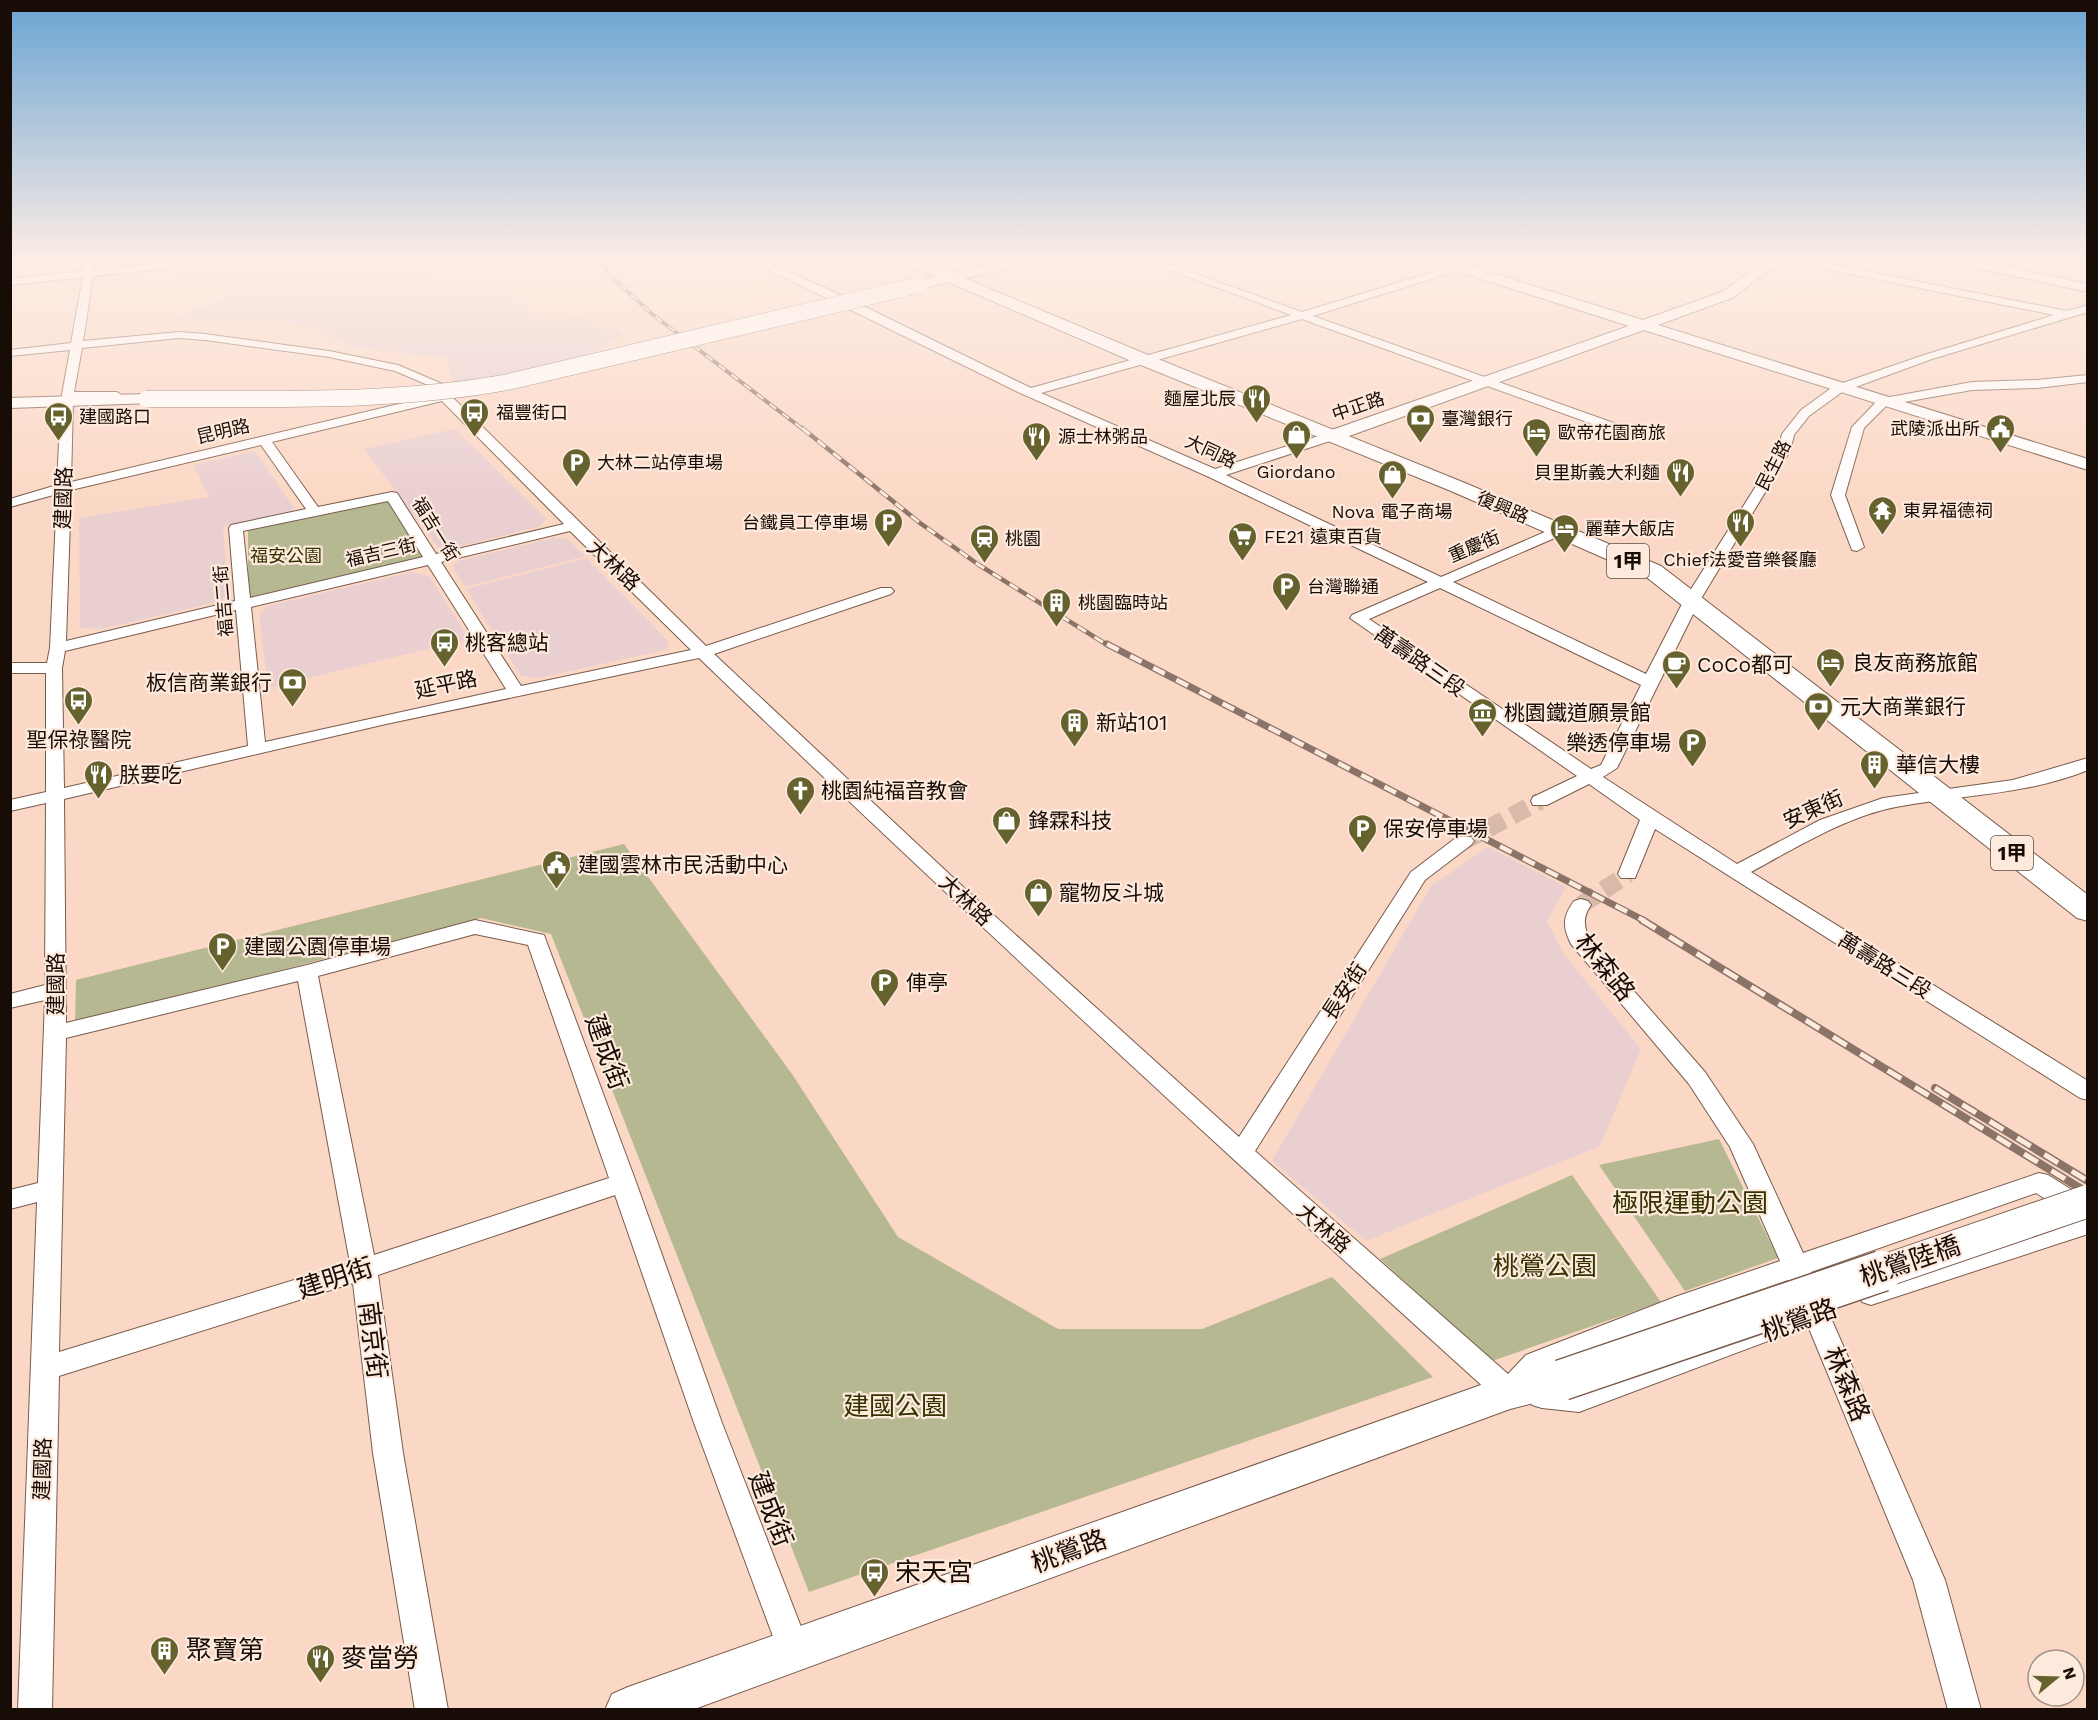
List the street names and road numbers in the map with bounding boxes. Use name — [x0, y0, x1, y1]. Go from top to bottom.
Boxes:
street label: 中正路 — [1329, 387, 1387, 425]
street label: 昆明路 — [194, 415, 252, 447]
street label: 大同路 — [1182, 430, 1240, 472]
street label: 民生路 — [1751, 436, 1795, 494]
street label: 建國路 — [49, 466, 77, 530]
street label: 復興路 — [1474, 487, 1532, 527]
street label: 福吉一街 — [408, 493, 464, 565]
street label: 重慶街 — [1445, 526, 1503, 566]
street label: 福吉三街 — [344, 534, 418, 570]
street label: 大林路 — [582, 534, 646, 596]
road number: 1甲 — [1607, 544, 1649, 578]
street label: 福吉二街 — [209, 564, 237, 638]
street label: 萬壽路三段 — [1370, 621, 1470, 701]
street label: 延平路 — [413, 665, 479, 703]
street label: 安東街 — [1779, 785, 1847, 833]
road number: 1甲 — [1991, 836, 2033, 870]
street label: 大林路 — [934, 869, 998, 931]
street label: 林森路 — [1569, 927, 1641, 1007]
street label: 萬壽路三段 — [1834, 927, 1936, 1003]
street label: 建國路 — [43, 953, 68, 1016]
street label: 長安街 — [1316, 958, 1372, 1024]
street label: 建成街 — [580, 1010, 634, 1094]
street label: 大林路 — [1292, 1198, 1356, 1258]
street label: 桃鶯陸橋 — [1856, 1230, 1964, 1292]
street label: 建明街 — [293, 1252, 377, 1304]
street label: 桃鶯路 — [1757, 1293, 1841, 1347]
street label: 南京街 — [353, 1299, 393, 1381]
street label: 林森路 — [1818, 1342, 1876, 1426]
street label: 建國路 — [28, 1437, 56, 1501]
street label: 建成街 — [743, 1467, 799, 1551]
street label: 桃鶯路 — [1027, 1524, 1111, 1578]

